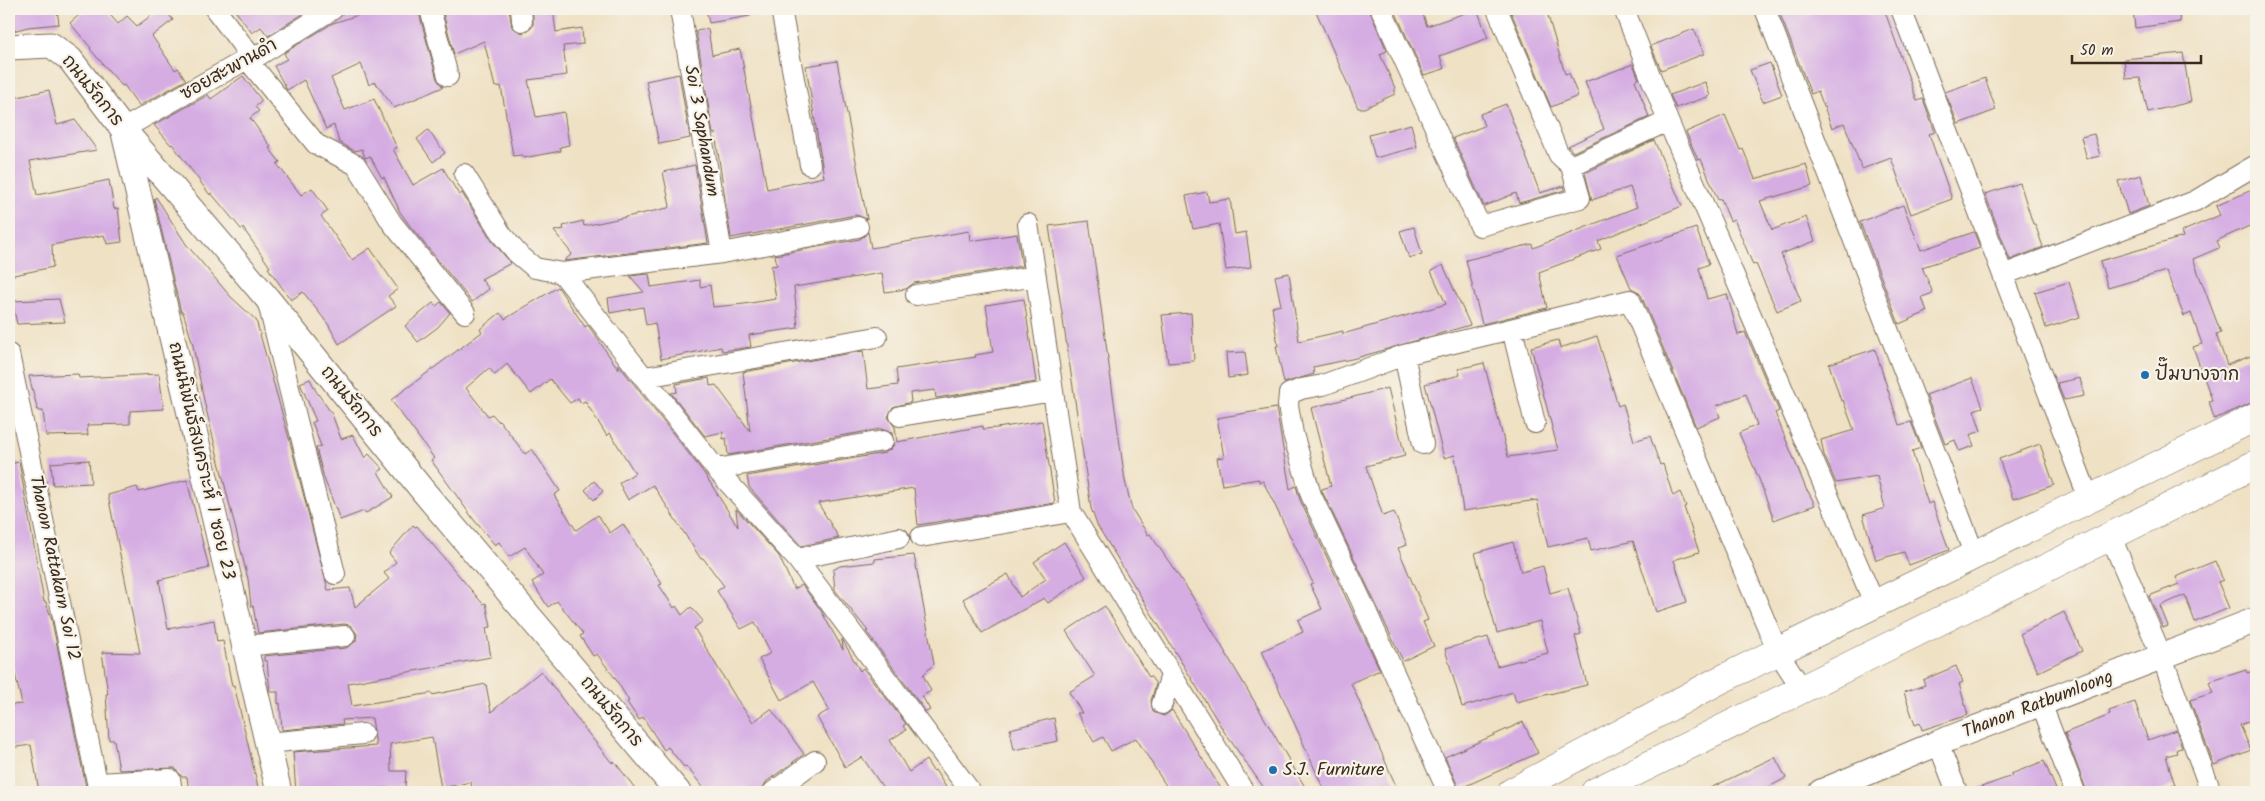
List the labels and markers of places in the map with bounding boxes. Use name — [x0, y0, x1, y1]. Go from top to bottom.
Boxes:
place label: ปั๊มบางจาก — [2155, 356, 2239, 390]
marker: ปั๊มบางจาก — [2139, 369, 2151, 381]
place label: S.J. Furniture — [1283, 756, 1384, 785]
marker: S.J. Furniture — [1267, 764, 1279, 776]

